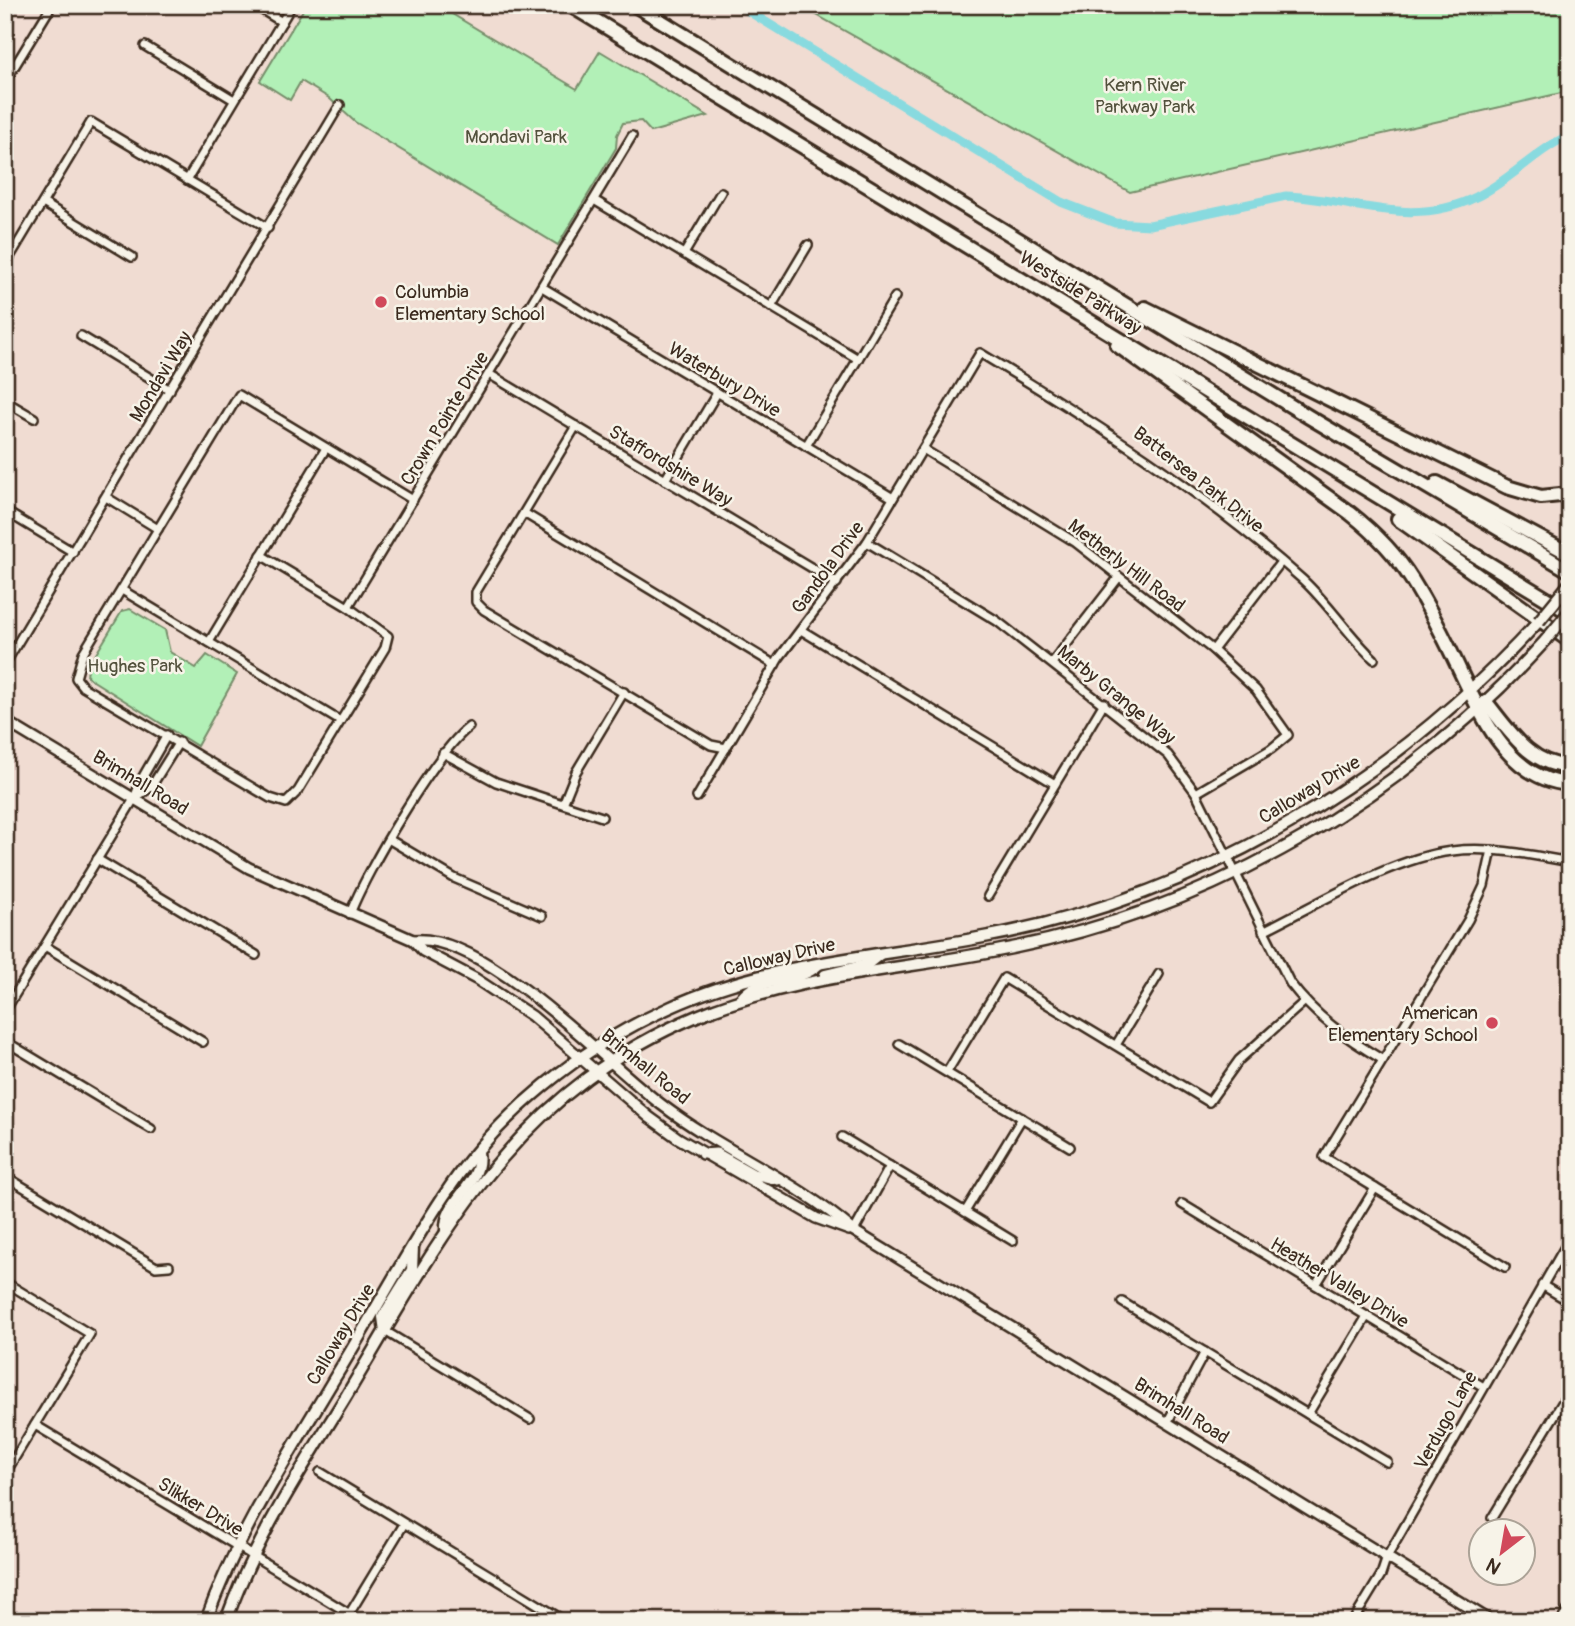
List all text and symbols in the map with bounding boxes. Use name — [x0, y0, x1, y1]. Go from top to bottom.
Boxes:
park label: Kern River Parkway Park — [1095, 73, 1195, 119]
park label: Mondavi Park — [465, 125, 567, 149]
street label: Westside Parkway — [1015, 246, 1146, 340]
place label: Columbia Elementary School — [395, 280, 545, 326]
marker: Columbia Elementary School — [373, 294, 389, 310]
street label: Mondavi Way — [124, 327, 197, 426]
street label: Waterbury Drive — [664, 337, 786, 423]
street label: Crown Pointe Drive — [395, 347, 495, 490]
street label: Staffordshire Way — [604, 420, 737, 512]
street label: Battersea Park Drive — [1128, 421, 1269, 539]
street label: Metherly Hill Road — [1063, 514, 1190, 618]
street label: Gandola Drive — [786, 516, 870, 619]
street label: Marby Grange Way — [1052, 640, 1180, 750]
park label: Hughes Park — [87, 654, 183, 678]
street label: Brimhall Road — [88, 745, 193, 821]
street label: Calloway Drive — [1254, 750, 1365, 830]
street label: Calloway Drive — [721, 932, 838, 981]
place label: American Elementary School — [1328, 1001, 1478, 1047]
marker: American Elementary School — [1484, 1015, 1500, 1031]
street label: Brimhall Road — [596, 1024, 695, 1110]
street label: Heather Valley Drive — [1266, 1232, 1414, 1334]
street label: Calloway Drive — [301, 1279, 381, 1390]
street label: Verdugo Lane — [1409, 1366, 1483, 1474]
street label: Brimhall Road — [1129, 1372, 1233, 1450]
street label: Slikker Drive — [153, 1472, 248, 1542]
north arrow — [1466, 1518, 1536, 1588]
text: N — [1482, 1552, 1505, 1579]

